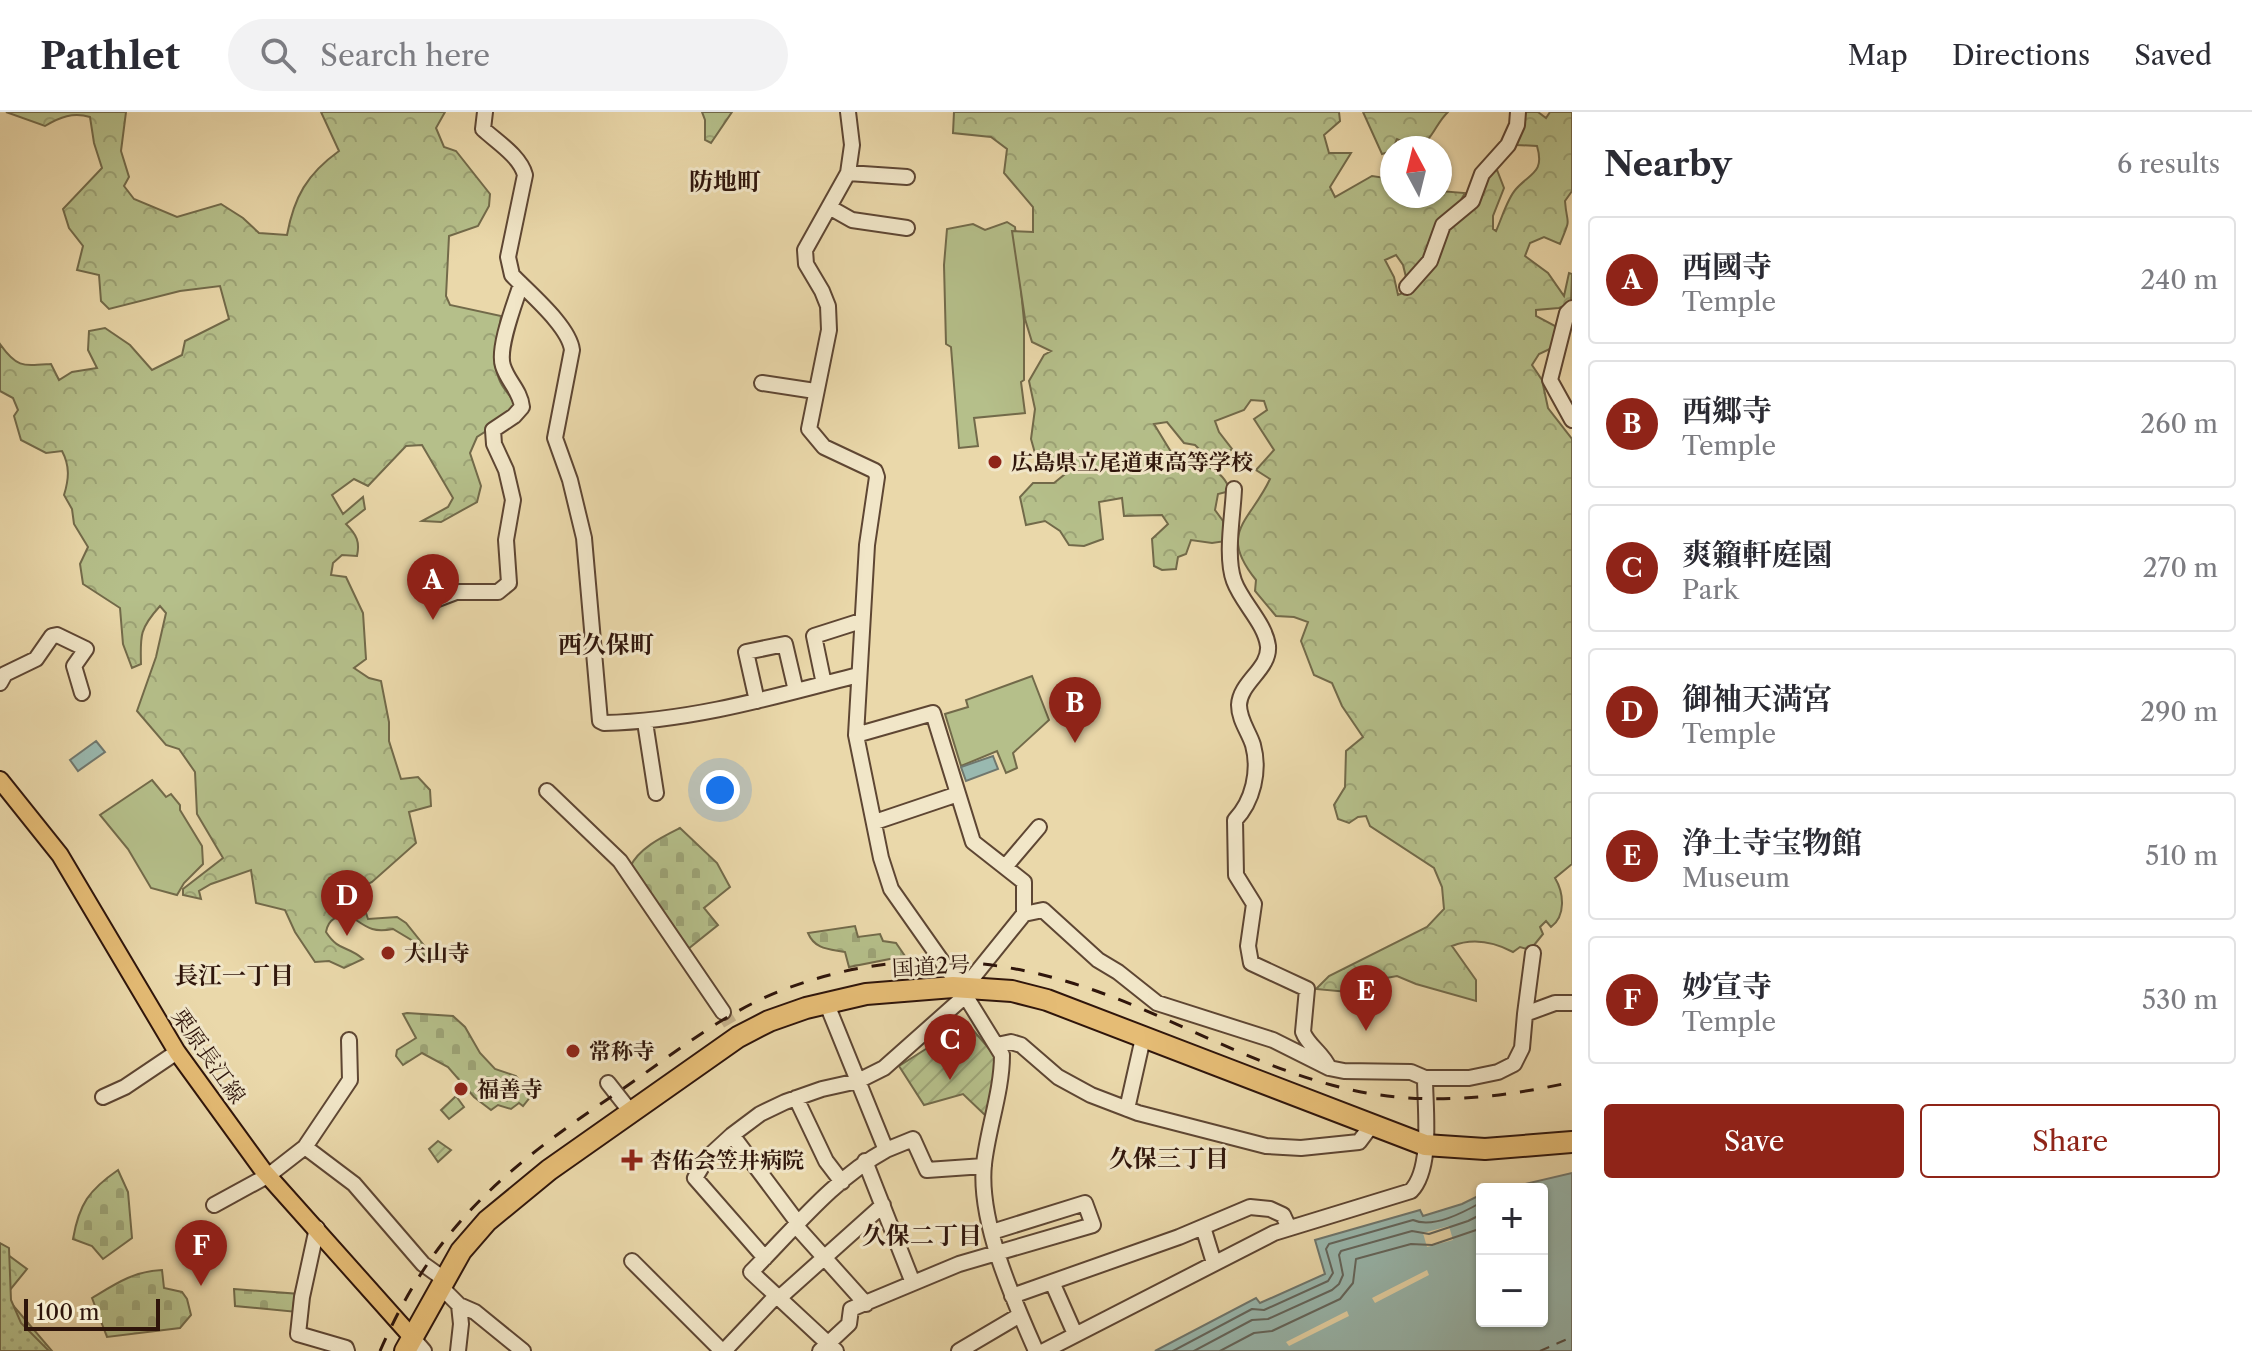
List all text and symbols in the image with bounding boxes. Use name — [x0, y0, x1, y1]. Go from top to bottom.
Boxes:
search box — [228, 19, 788, 91]
text: Pathlet — [40, 32, 180, 79]
icon: search — [256, 33, 300, 77]
text: Search here — [320, 37, 490, 74]
text: Map — [1848, 38, 1908, 72]
text: Directions — [1952, 38, 2090, 72]
text: Saved — [2134, 38, 2212, 72]
north arrow — [1380, 136, 1452, 208]
text: Nearby — [1604, 143, 1732, 185]
text: 6 results — [2117, 148, 2220, 180]
district label: 防地町 — [689, 167, 761, 196]
text: 西國寺 — [1682, 248, 1772, 285]
text: A — [1622, 264, 1642, 296]
text: 240 m — [2140, 264, 2218, 296]
text: Temple — [1682, 286, 1776, 318]
text: 西郷寺 — [1682, 392, 1772, 429]
text: B — [1622, 408, 1642, 440]
text: 260 m — [2140, 408, 2218, 440]
text: Temple — [1682, 430, 1776, 462]
place label: 広島県立尾道東高等学校 — [1011, 449, 1253, 476]
marker: 広島県立尾道東高等学校 — [986, 453, 1004, 471]
text: 爽籟軒庭園 — [1682, 536, 1832, 573]
text: C — [1622, 552, 1642, 584]
text: 270 m — [2143, 552, 2218, 584]
pin: A — [407, 554, 459, 620]
text: Park — [1682, 574, 1739, 606]
district label: 西久保町 — [558, 630, 654, 659]
pin: B — [1049, 677, 1101, 743]
text: 御袖天満宮 — [1682, 680, 1832, 717]
text: D — [1621, 696, 1643, 728]
text: 290 m — [2140, 696, 2218, 728]
text: Temple — [1682, 718, 1776, 750]
your location — [700, 770, 740, 810]
text: 浄土寺宝物館 — [1682, 824, 1862, 861]
text: E — [1623, 840, 1641, 872]
text: 510 m — [2145, 840, 2218, 872]
text: Museum — [1682, 862, 1790, 894]
pin: D — [321, 870, 373, 936]
place label: 大山寺 — [404, 940, 470, 967]
marker: 大山寺 — [379, 944, 397, 962]
street label: 国道2号 — [891, 951, 971, 982]
district label: 長江一丁目 — [174, 961, 294, 990]
pin: E — [1340, 965, 1392, 1031]
text: 妙宣寺 — [1682, 968, 1772, 1005]
text: F — [1623, 984, 1641, 1016]
text: 530 m — [2142, 984, 2218, 1016]
street label: 栗原長江線 — [166, 1003, 251, 1109]
text: Temple — [1682, 1006, 1776, 1038]
pin: C — [924, 1014, 976, 1080]
place label: 常称寺 — [589, 1038, 655, 1065]
marker: 常称寺 — [564, 1042, 582, 1060]
place label: 福善寺 — [477, 1076, 543, 1103]
marker: 福善寺 — [452, 1080, 470, 1098]
button: Save — [1604, 1104, 1904, 1178]
button: Share — [1920, 1104, 2220, 1178]
district label: 久保三丁目 — [1109, 1144, 1229, 1173]
place label: 杏佑会笠井病院 — [650, 1147, 804, 1174]
marker: 杏佑会笠井病院 — [621, 1149, 643, 1171]
map controls — [1476, 1183, 1548, 1327]
button: + — [1476, 1183, 1548, 1255]
pin: F — [175, 1220, 227, 1286]
district label: 久保二丁目 — [862, 1221, 982, 1250]
button: − — [1476, 1255, 1548, 1327]
scale bar — [24, 1295, 160, 1331]
text: 100 m — [36, 1299, 99, 1326]

